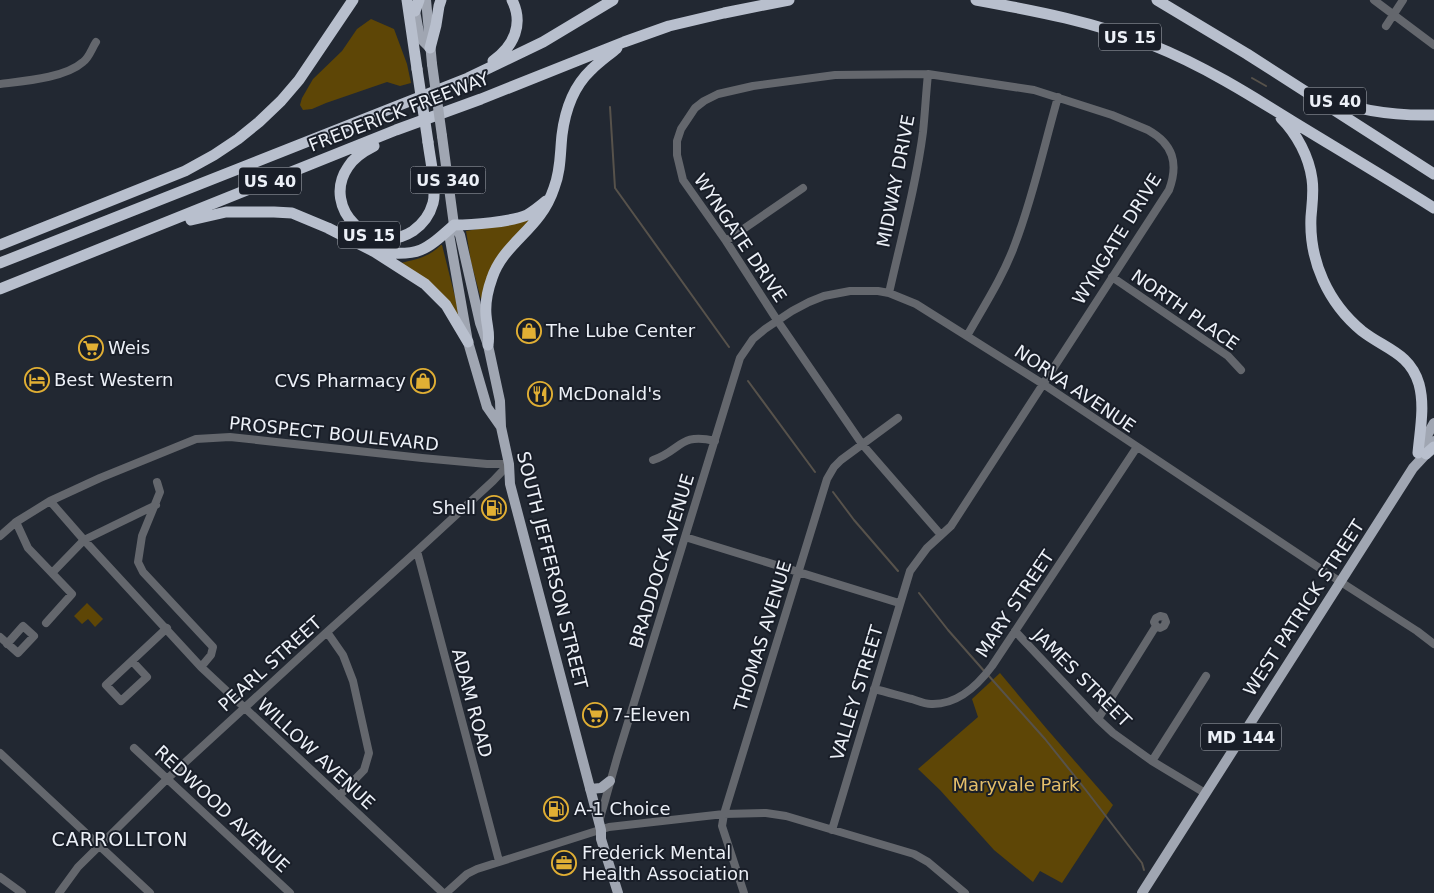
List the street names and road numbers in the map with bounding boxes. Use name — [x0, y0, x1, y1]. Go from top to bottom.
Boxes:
road number: US 15 — [1099, 24, 1161, 51]
street label: FREDERICK FREEWAY — [306, 67, 493, 156]
road number: US 40 — [1304, 88, 1366, 114]
street label: MIDWAY DRIVE — [872, 113, 919, 249]
road number: US 340 — [410, 166, 486, 194]
road number: US 40 — [239, 168, 301, 195]
street label: WYNGATE DRIVE — [690, 169, 791, 306]
street label: WYNGATE DRIVE — [1068, 169, 1165, 308]
road number: US 15 — [338, 222, 400, 248]
street label: NORTH PLACE — [1128, 265, 1243, 354]
street label: NORVA AVENUE — [1011, 340, 1140, 437]
street label: PROSPECT BOULEVARD — [228, 412, 440, 455]
street label: SOUTH JEFFERSON STREET — [513, 449, 592, 692]
street label: BRADDOCK AVENUE — [625, 471, 698, 651]
street label: WEST PATRICK STREET — [1239, 515, 1369, 700]
street label: MARY STREET — [971, 545, 1059, 661]
street label: THOMAS AVENUE — [729, 558, 795, 715]
street label: PEARL STREET — [214, 611, 326, 715]
street label: VALLEY STREET — [826, 622, 887, 763]
street label: JAMES STREET — [1028, 624, 1136, 732]
street label: ADAM ROAD — [448, 646, 497, 760]
street label: WILLOW AVENUE — [253, 694, 379, 814]
road number: MD 144 — [1201, 724, 1281, 750]
street label: REDWOOD AVENUE — [151, 741, 294, 876]

